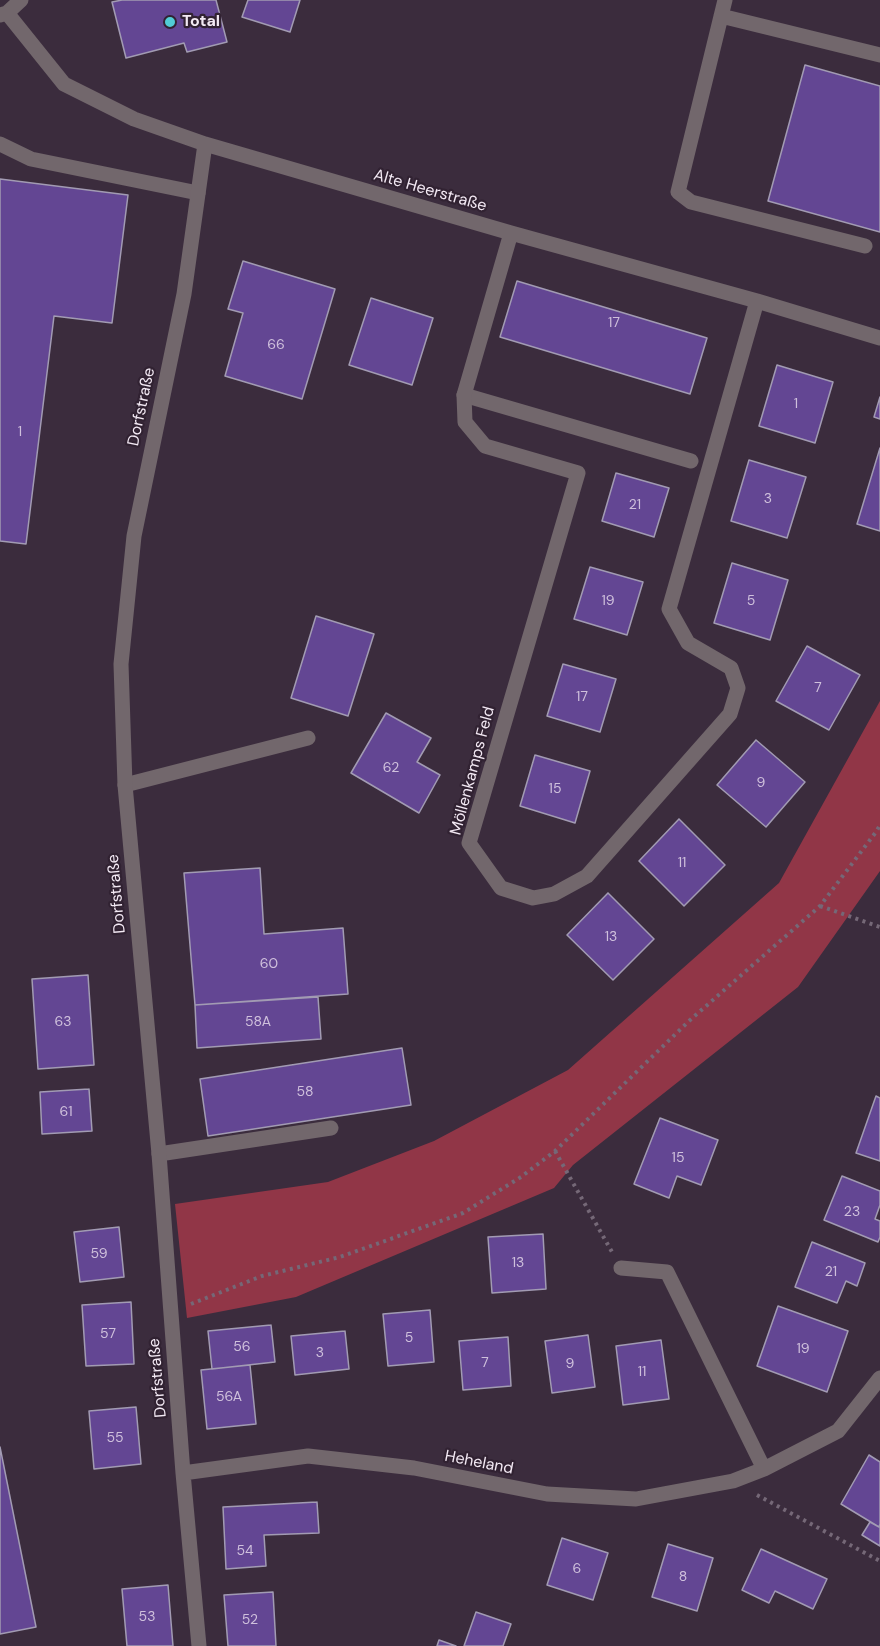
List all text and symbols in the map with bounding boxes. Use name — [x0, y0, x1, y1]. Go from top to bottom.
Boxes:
place label: Total — [182, 12, 220, 32]
marker: Total — [163, 15, 177, 29]
street label: Alte Heerstraße — [371, 166, 489, 216]
house number: 17 — [608, 315, 620, 331]
house number: 66 — [267, 337, 285, 353]
street label: Dorfstraße — [124, 366, 160, 448]
house number: 1 — [794, 396, 798, 412]
house number: 1 — [18, 424, 22, 440]
house number: 3 — [764, 491, 772, 507]
house number: 21 — [629, 497, 641, 513]
house number: 19 — [601, 593, 615, 609]
house number: 5 — [747, 593, 755, 609]
house number: 7 — [814, 680, 822, 696]
house number: 17 — [576, 689, 588, 705]
street label: Möllenkamps Feld — [447, 705, 499, 837]
house number: 62 — [383, 760, 399, 776]
house number: 9 — [757, 775, 765, 791]
house number: 15 — [549, 781, 561, 797]
street label: Dorfstraße — [104, 854, 130, 934]
house number: 11 — [678, 855, 686, 871]
house number: 13 — [605, 929, 617, 945]
house number: 60 — [260, 956, 278, 972]
house number: 63 — [54, 1014, 72, 1030]
house number: 58A — [245, 1014, 271, 1030]
house number: 58 — [296, 1084, 314, 1100]
house number: 61 — [59, 1104, 73, 1120]
house number: 15 — [672, 1150, 684, 1166]
house number: 23 — [844, 1204, 860, 1220]
house number: 59 — [91, 1246, 107, 1262]
house number: 13 — [512, 1255, 524, 1271]
house number: 21 — [825, 1264, 837, 1280]
house number: 57 — [100, 1326, 116, 1342]
house number: 5 — [405, 1330, 413, 1346]
street label: Dorfstraße — [145, 1338, 171, 1418]
house number: 56 — [233, 1339, 251, 1355]
house number: 19 — [796, 1341, 810, 1357]
house number: 3 — [316, 1345, 324, 1361]
house number: 7 — [481, 1355, 489, 1371]
house number: 9 — [566, 1356, 574, 1372]
house number: 11 — [638, 1364, 646, 1380]
house number: 56A — [216, 1389, 242, 1405]
house number: 55 — [106, 1430, 124, 1446]
street label: Heheland — [443, 1447, 515, 1479]
house number: 54 — [236, 1543, 254, 1559]
house number: 6 — [573, 1561, 581, 1577]
house number: 8 — [679, 1569, 687, 1585]
house number: 53 — [139, 1609, 155, 1625]
house number: 52 — [242, 1612, 258, 1628]

